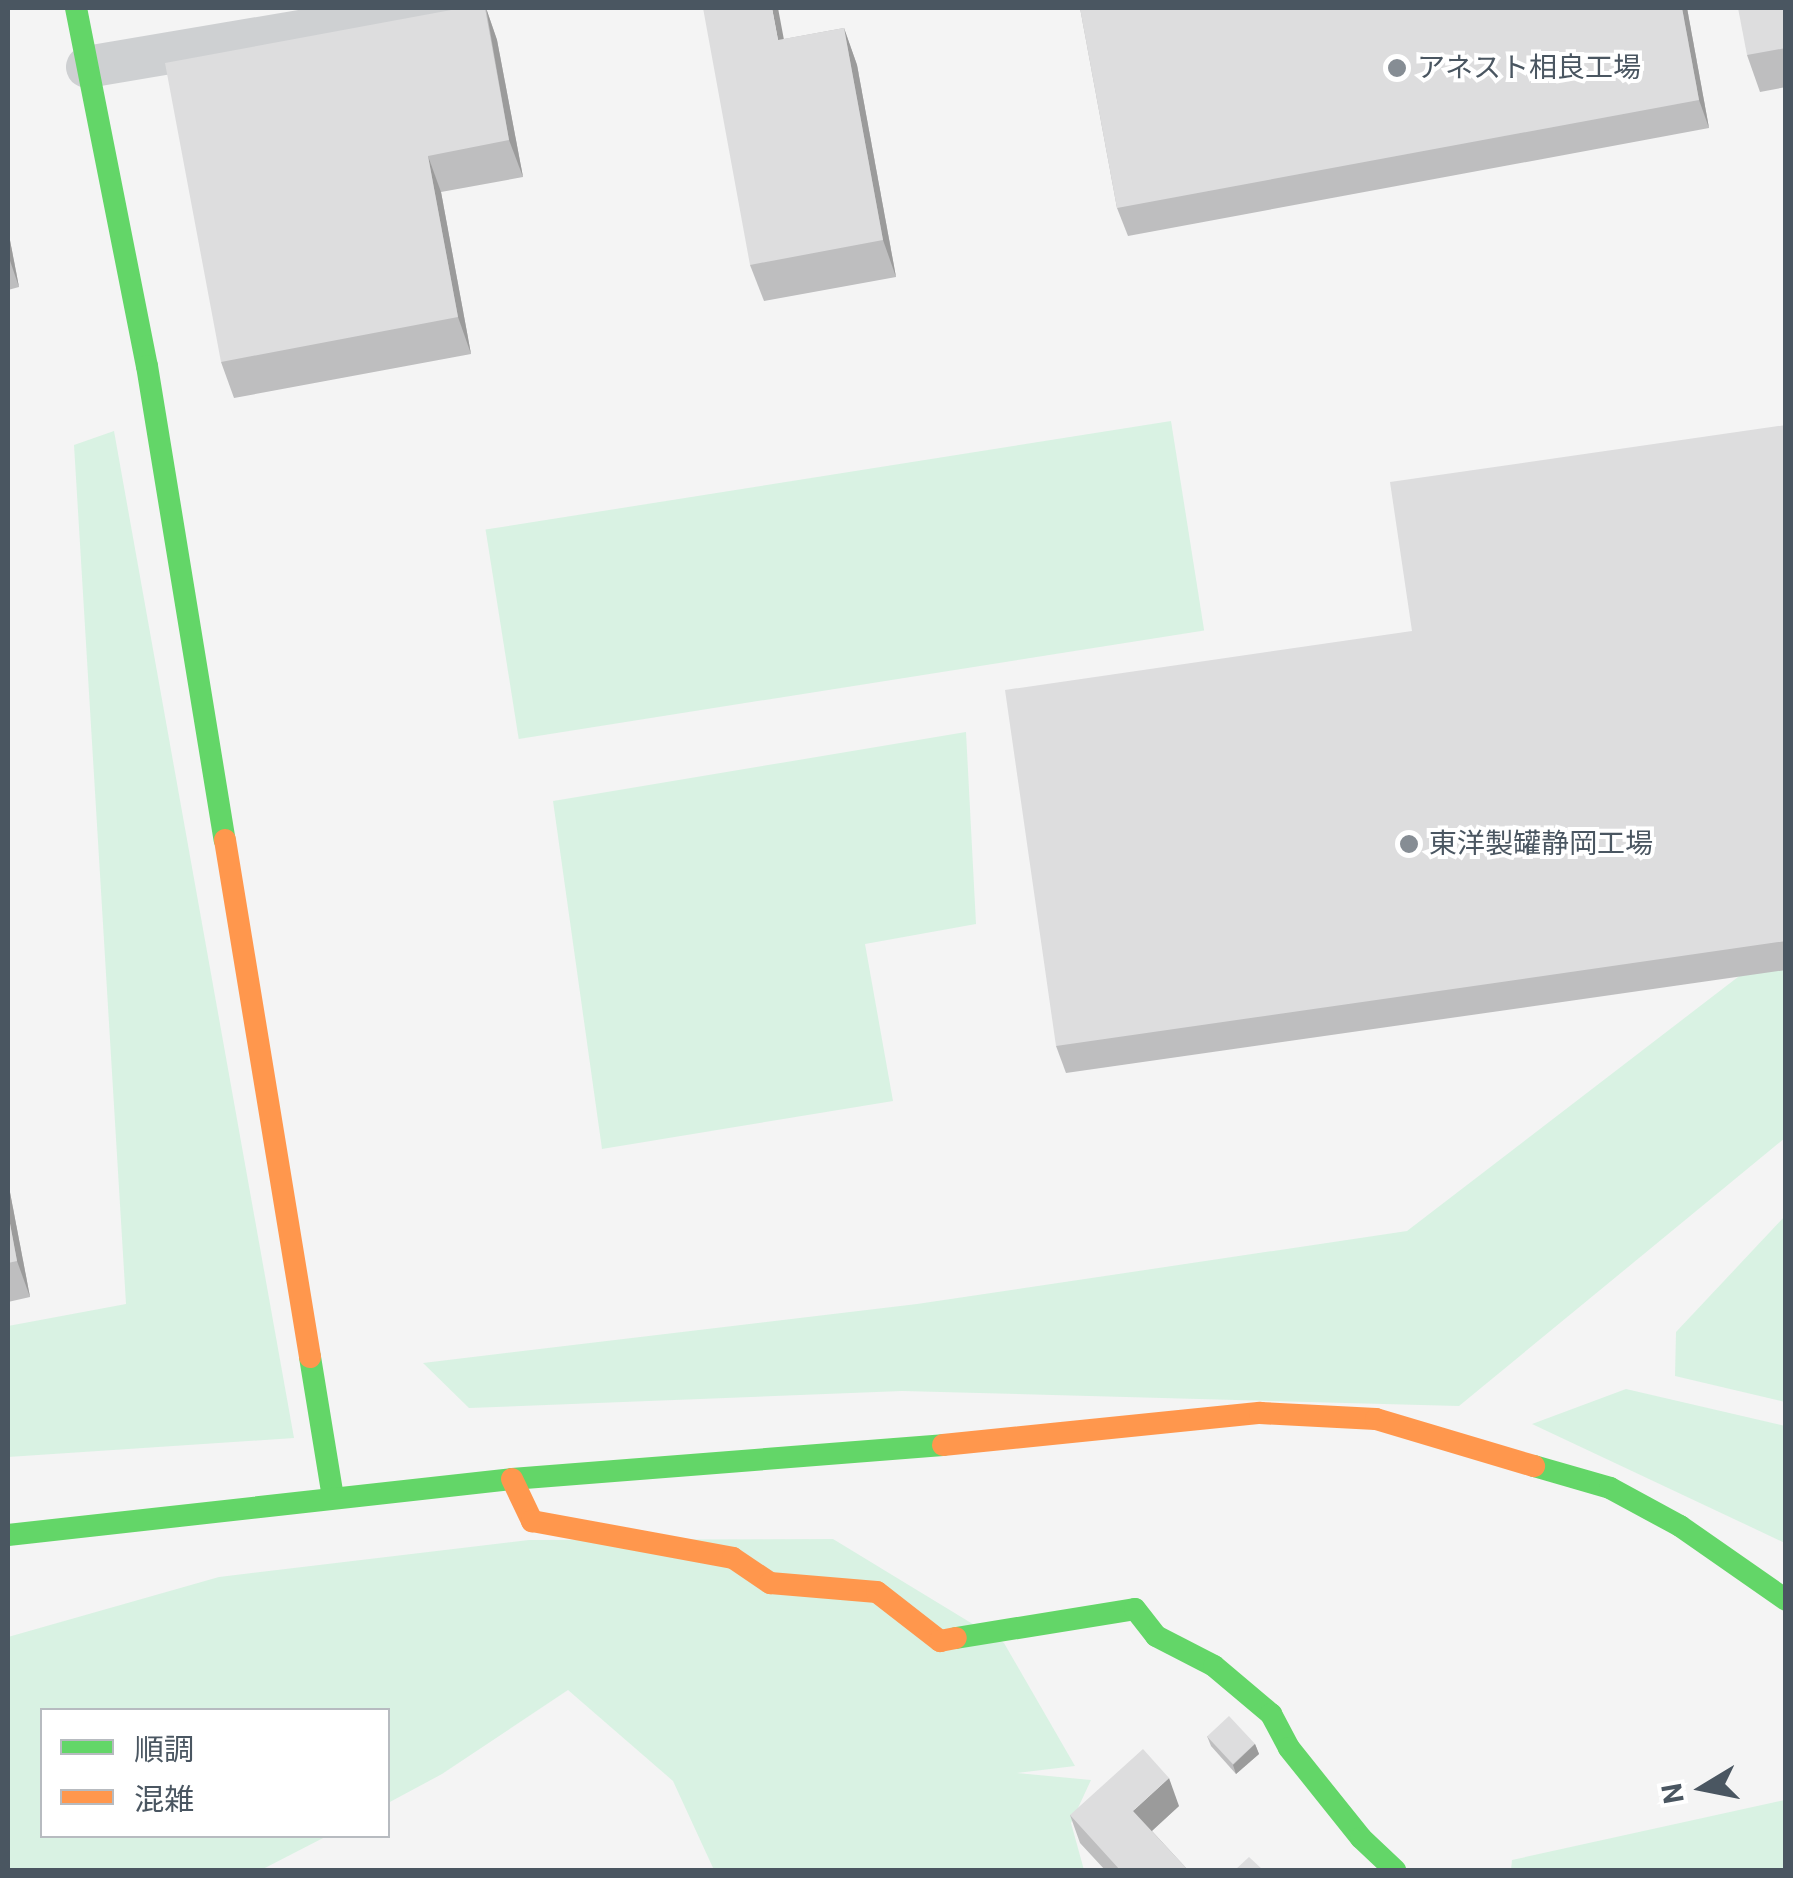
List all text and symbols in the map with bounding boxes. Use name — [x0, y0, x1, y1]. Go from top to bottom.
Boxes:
place label: アネスト相良工場 — [1417, 51, 1641, 85]
marker: アネスト相良工場 — [1386, 57, 1408, 79]
place label: 東洋製罐静岡工場 — [1429, 827, 1653, 861]
marker: 東洋製罐静岡工場 — [1398, 833, 1420, 855]
legend — [40, 1708, 390, 1838]
text: 順調 — [134, 1732, 194, 1767]
north arrow — [1653, 1738, 1753, 1838]
text: N — [1655, 1781, 1691, 1806]
text: 混雑 — [134, 1782, 194, 1817]

